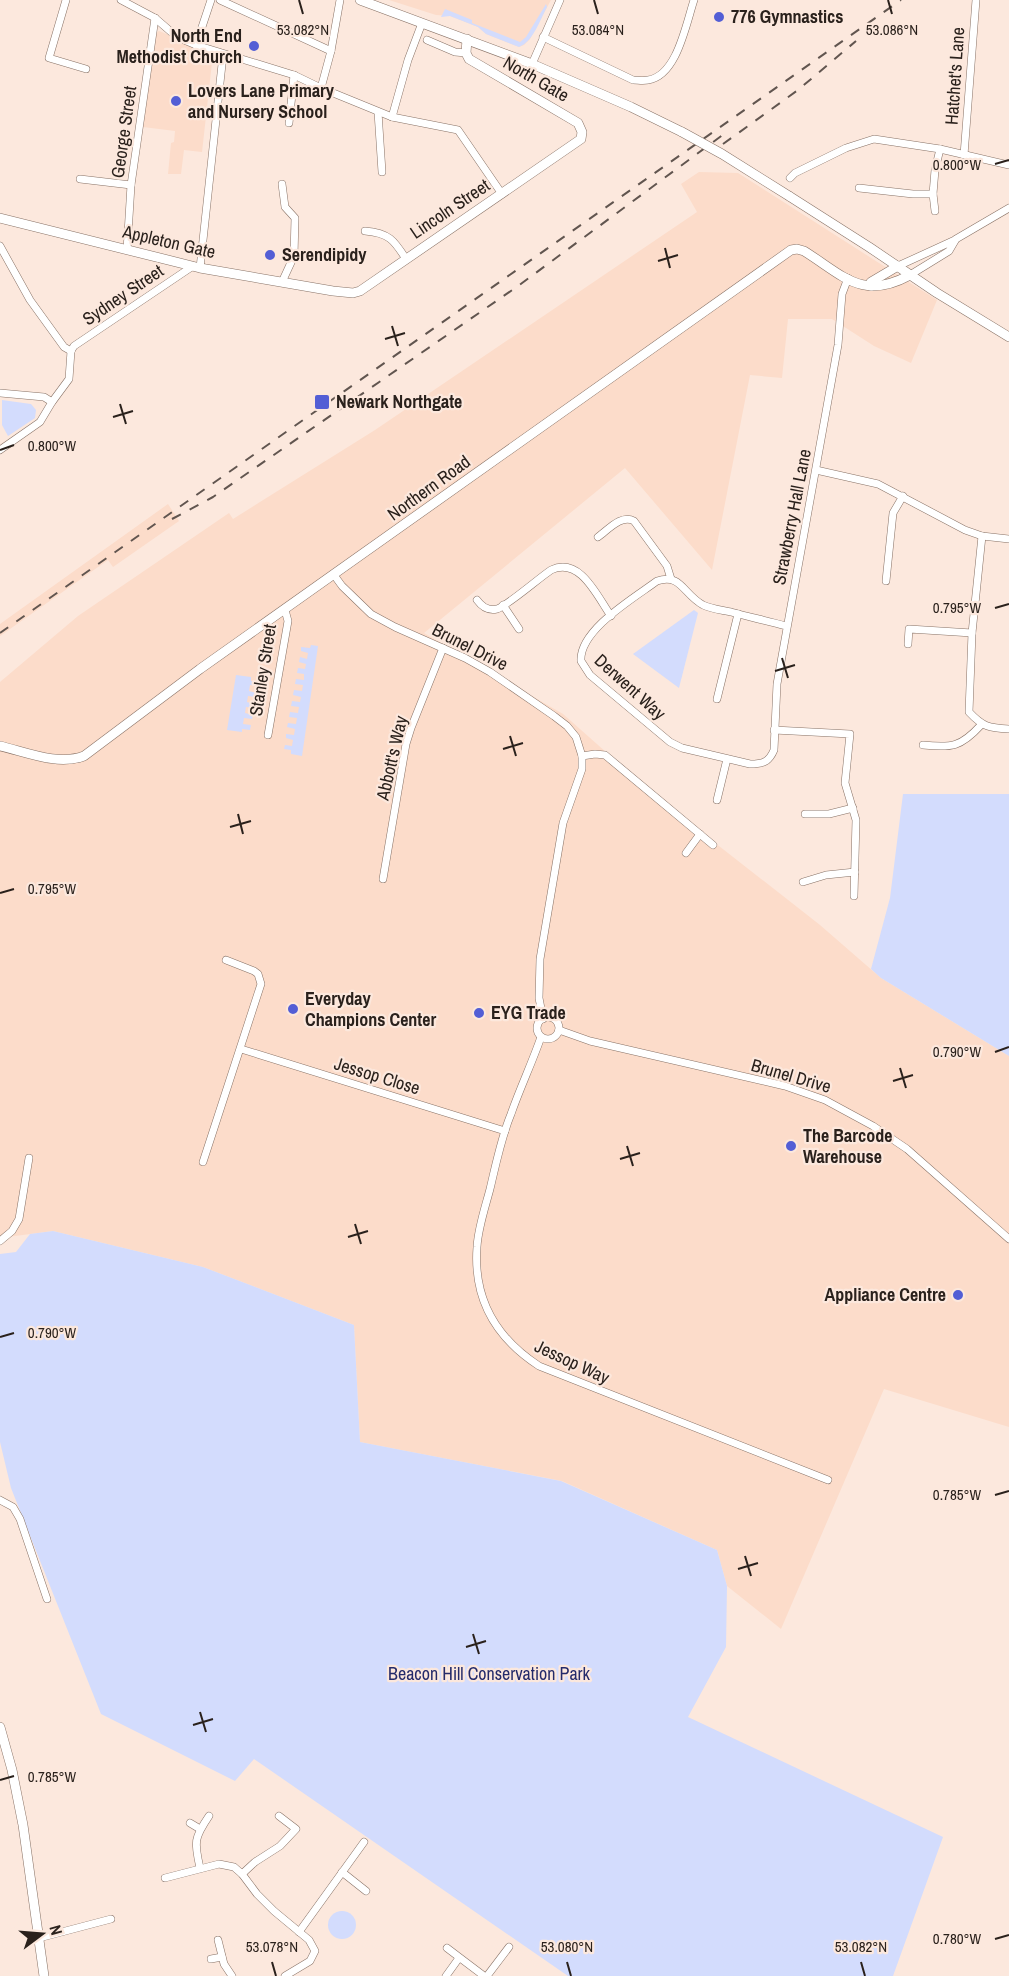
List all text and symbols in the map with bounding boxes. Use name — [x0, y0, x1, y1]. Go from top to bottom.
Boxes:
place label: 776 Gymnastics — [731, 4, 843, 29]
marker: 776 Gymnastics — [712, 10, 726, 24]
text: 53.082°N — [277, 19, 329, 40]
text: 53.084°N — [572, 19, 624, 40]
text: 53.086°N — [866, 19, 918, 40]
place label: North End Methodist Church — [117, 23, 242, 69]
street label: Hatchet's Lane — [939, 26, 970, 126]
marker: North End Methodist Church — [247, 39, 261, 53]
street label: North Gate — [499, 50, 574, 107]
place label: Lovers Lane Primary and Nursery School — [188, 78, 335, 124]
street label: George Street — [105, 84, 142, 180]
marker: Lovers Lane Primary and Nursery School — [169, 94, 183, 108]
text: 0.800°W — [933, 154, 982, 175]
street label: Lincoln Street — [405, 173, 494, 244]
street label: Appleton Gate — [119, 218, 218, 264]
place label: Serendipidy — [282, 242, 367, 267]
marker: Serendipidy — [263, 248, 277, 262]
street label: Sydney Street — [77, 258, 168, 331]
place label: Newark Northgate — [336, 389, 462, 414]
marker: Newark Northgate — [313, 393, 331, 411]
text: 0.800°W — [28, 435, 77, 456]
street label: Strawberry Hall Lane — [766, 447, 817, 587]
street label: Northern Road — [382, 449, 475, 526]
text: 0.795°W — [933, 597, 982, 618]
street label: Brunel Drive — [428, 617, 512, 676]
street label: Stanley Street — [243, 622, 282, 718]
street label: Derwent Way — [589, 648, 672, 726]
street label: Abbott's Way — [369, 713, 414, 804]
text: 0.795°W — [28, 878, 77, 899]
place label: Everyday Champions Center — [305, 986, 436, 1032]
place label: EYG Trade — [491, 1000, 566, 1025]
marker: Everyday Champions Center — [286, 1002, 300, 1016]
marker: EYG Trade — [472, 1006, 486, 1020]
text: 0.790°W — [933, 1041, 982, 1062]
street label: Jessop Close — [331, 1051, 423, 1100]
street label: Brunel Drive — [748, 1052, 834, 1099]
place label: The Barcode Warehouse — [803, 1123, 892, 1169]
marker: The Barcode Warehouse — [784, 1139, 798, 1153]
place label: Appliance Centre — [825, 1282, 946, 1307]
marker: Appliance Centre — [951, 1288, 965, 1302]
text: 0.790°W — [28, 1322, 77, 1343]
street label: Jessop Way — [531, 1333, 614, 1390]
text: 0.785°W — [933, 1484, 982, 1505]
park label: Beacon Hill Conservation Park — [388, 1661, 591, 1686]
text: 0.785°W — [28, 1766, 77, 1787]
north arrow — [12, 1904, 72, 1964]
text: N — [45, 1922, 68, 1937]
text: 0.780°W — [933, 1928, 982, 1949]
text: 53.078°N — [246, 1936, 298, 1957]
text: 53.080°N — [541, 1936, 593, 1957]
text: 53.082°N — [835, 1936, 887, 1957]

